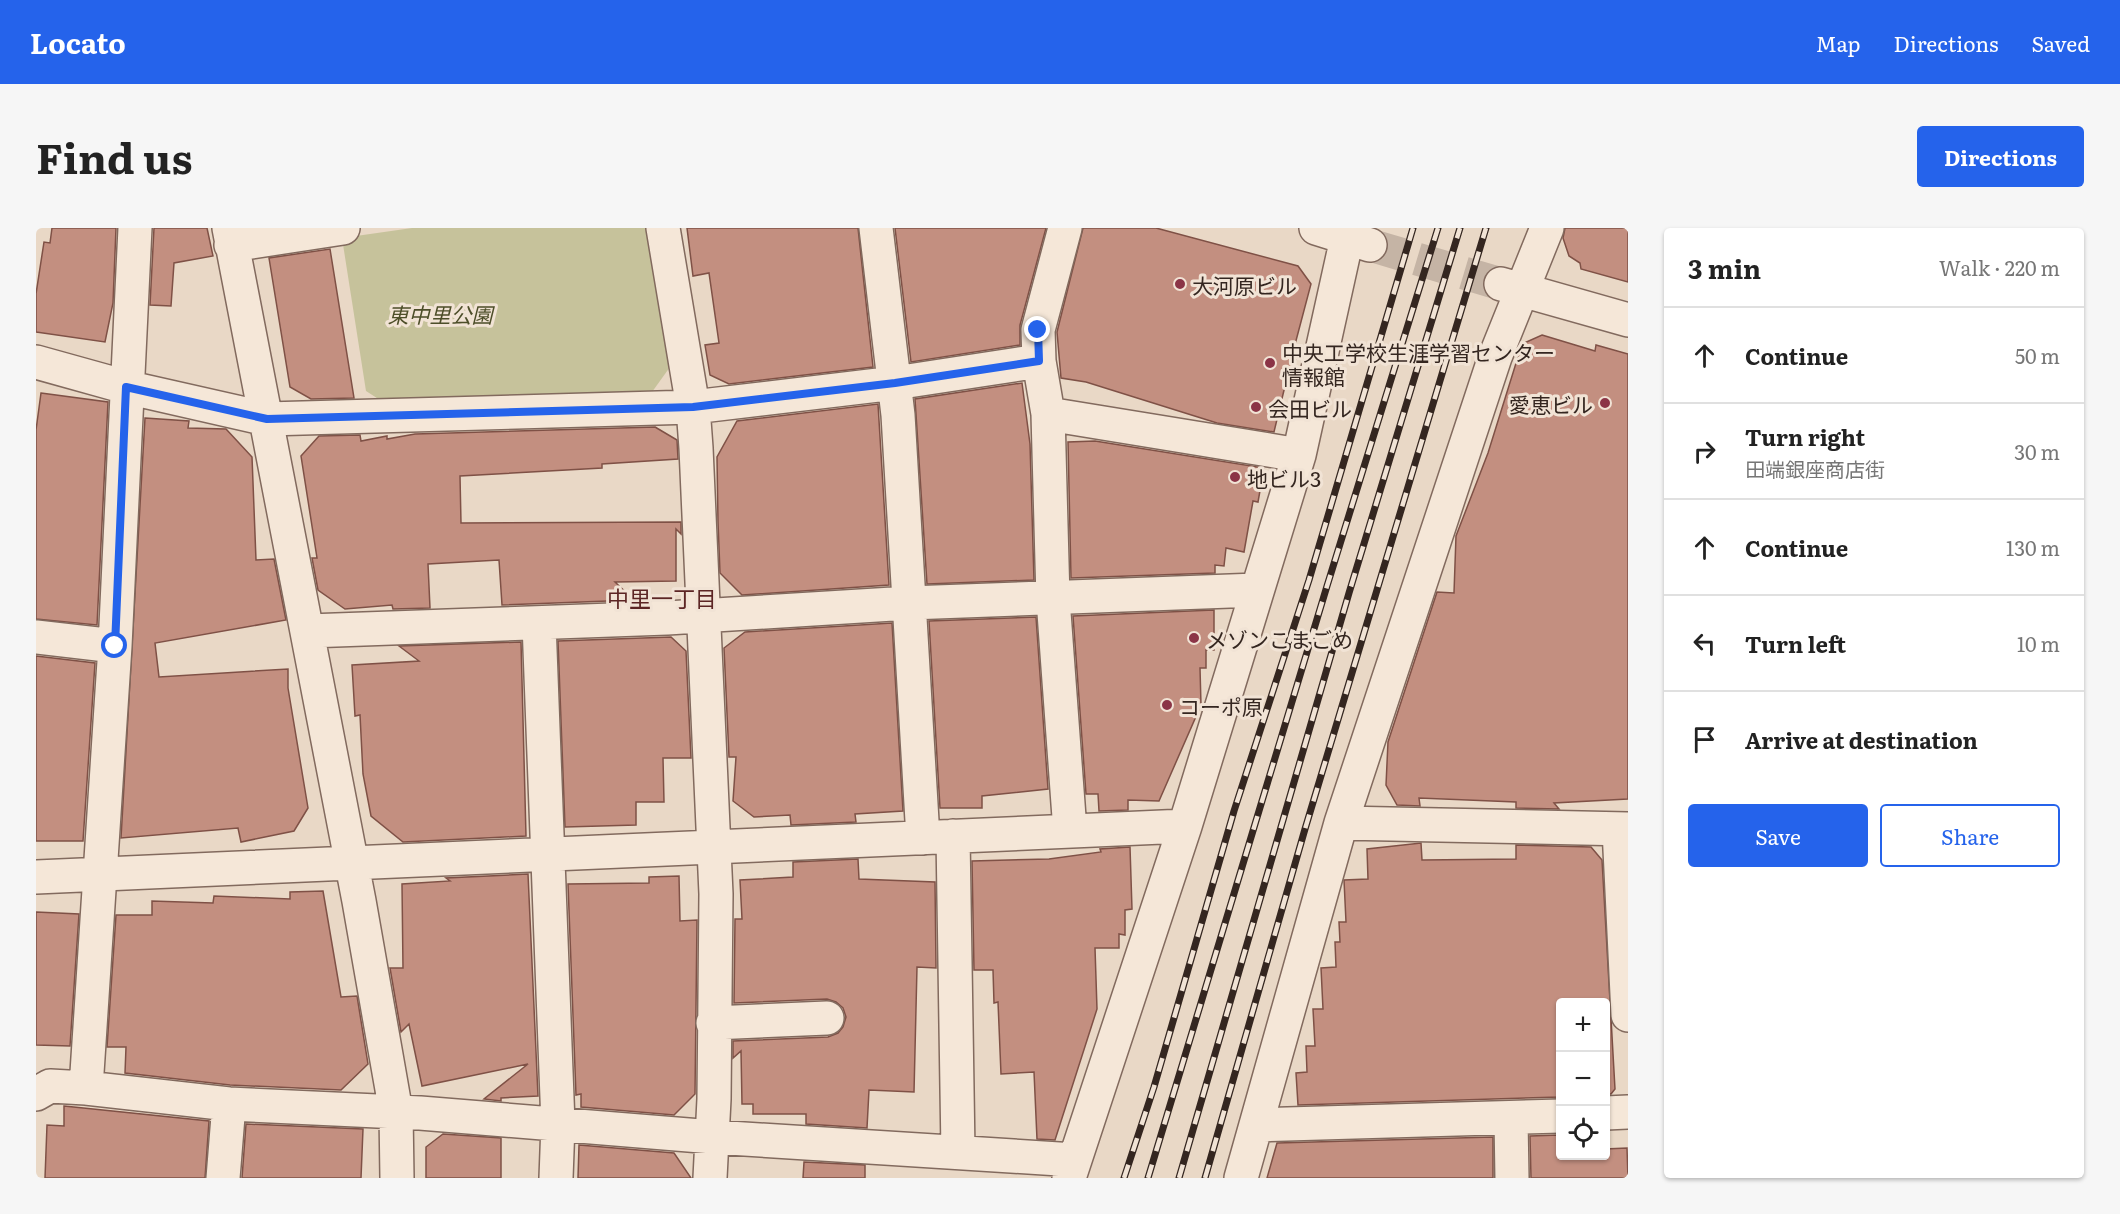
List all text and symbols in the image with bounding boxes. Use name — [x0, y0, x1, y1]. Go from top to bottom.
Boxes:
text: Locato — [30, 21, 126, 63]
text: Map — [1816, 27, 1861, 58]
text: Directions — [1894, 27, 1999, 58]
text: Saved — [2032, 27, 2090, 58]
text: Find us — [36, 125, 193, 187]
button: Directions — [1917, 126, 2084, 187]
text: 3 min — [1688, 248, 1761, 287]
text: Walk · 220 m — [1939, 252, 2060, 282]
place label: 大河原ビル — [1192, 269, 1297, 300]
marker: 大河原ビル — [1173, 277, 1187, 291]
park label: 東中里公園 — [388, 298, 495, 329]
route end — [1024, 316, 1050, 342]
place label: 中央工学校生涯学習センター 情報館 — [1282, 336, 1555, 391]
icon: ahead — [1688, 339, 1721, 372]
text: Continue — [1745, 339, 1848, 372]
text: 50 m — [2015, 340, 2060, 370]
marker: 中央工学校生涯学習センター 情報館 — [1263, 356, 1277, 370]
place label: 愛恵ビル — [1509, 388, 1593, 419]
place label: 会田ビル — [1268, 392, 1352, 423]
marker: 愛恵ビル — [1598, 396, 1612, 410]
marker: 会田ビル — [1249, 400, 1263, 414]
text: Turn right — [1745, 420, 1865, 453]
icon: right — [1688, 435, 1721, 468]
text: 30 m — [2014, 436, 2060, 466]
text: 田端銀座商店街 — [1745, 453, 1885, 483]
place label: 地ビル3 — [1247, 462, 1321, 493]
marker: 地ビル3 — [1228, 470, 1242, 484]
icon: ahead — [1688, 531, 1721, 564]
text: Continue — [1745, 531, 1848, 564]
text: 130 m — [2006, 532, 2060, 562]
district label: 中里一丁目 — [607, 581, 717, 614]
place label: メゾンこまごめ — [1206, 623, 1353, 654]
icon: left — [1688, 627, 1721, 660]
text: Turn left — [1745, 627, 1846, 660]
text: 10 m — [2017, 628, 2060, 658]
marker: メゾンこまごめ — [1187, 631, 1201, 645]
route start — [101, 632, 127, 658]
place label: コーポ原 — [1179, 690, 1263, 721]
marker: コーポ原 — [1160, 698, 1174, 712]
icon: arrive — [1688, 723, 1721, 756]
text: Arrive at destination — [1745, 723, 1978, 756]
button: Save — [1688, 804, 1868, 867]
button: Share — [1880, 804, 2060, 867]
map controls — [1556, 998, 1610, 1160]
button: + — [1556, 998, 1610, 1052]
button: − — [1556, 1052, 1610, 1106]
button: locate — [1556, 1106, 1610, 1160]

